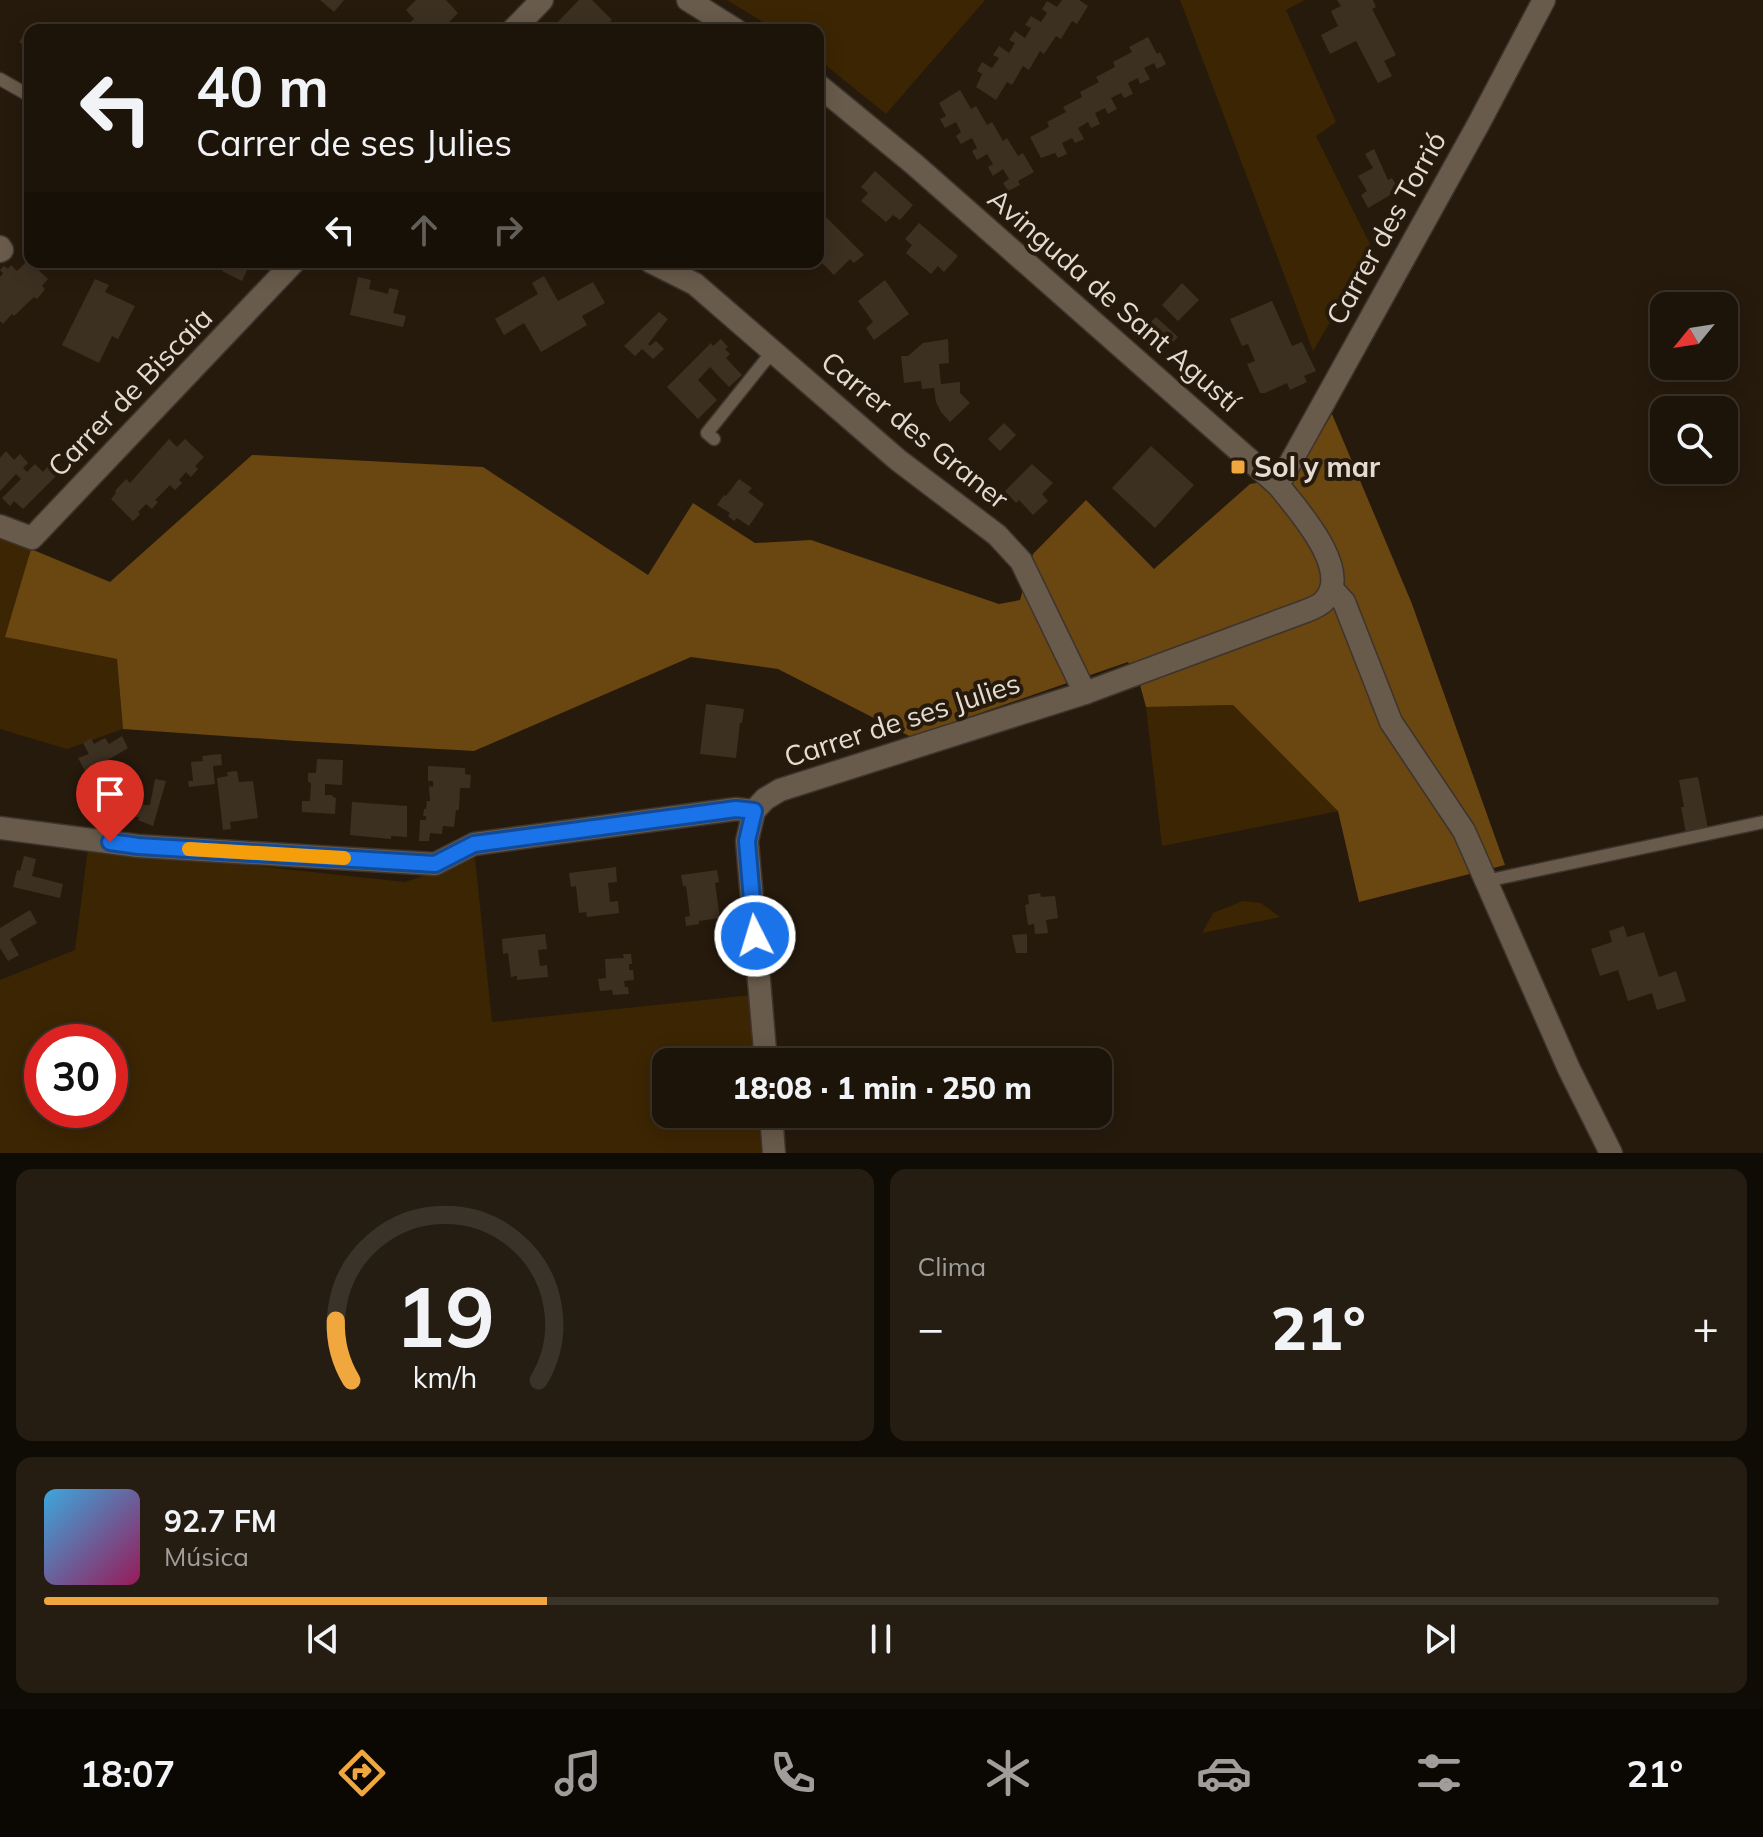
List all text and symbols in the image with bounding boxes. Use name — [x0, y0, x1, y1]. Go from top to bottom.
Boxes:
text: 40 m — [196, 51, 329, 121]
icon: left — [64, 56, 168, 160]
text: Carrer de ses Julies — [196, 120, 512, 165]
street label: Carrer des Torrió — [1318, 125, 1453, 330]
street label: Avinguda de Sant Agustí — [981, 181, 1249, 420]
icon: left — [318, 208, 362, 252]
icon: ahead — [402, 208, 446, 252]
icon: right — [486, 208, 530, 252]
north arrow — [1650, 292, 1738, 380]
map controls — [1650, 292, 1738, 484]
street label: Carrer de Biscaia — [40, 300, 219, 483]
street label: Carrer des Graner — [815, 343, 1017, 516]
button: search — [1650, 396, 1738, 484]
place label: Sol y mar — [1254, 449, 1380, 484]
marker: Sol y mar — [1229, 458, 1247, 476]
street label: Carrer de ses Julies — [780, 665, 1024, 774]
pin — [76, 760, 144, 842]
icon: arrive — [88, 772, 132, 816]
position arrow — [713, 894, 797, 978]
speed limit sign: 30 — [24, 1024, 128, 1128]
text: 18:08 · 1 min · 250 m — [732, 1069, 1032, 1107]
text: Clima — [918, 1250, 986, 1283]
text: 19 — [395, 1263, 495, 1368]
text: 21° — [1271, 1290, 1366, 1365]
text: − — [918, 1300, 944, 1355]
text: + — [1693, 1300, 1719, 1355]
text: km/h — [412, 1359, 477, 1395]
text: 92.7 FM — [164, 1502, 277, 1540]
text: Música — [164, 1540, 249, 1573]
icon: previous — [301, 1617, 345, 1661]
icon: pause — [859, 1617, 903, 1661]
icon: next — [1418, 1617, 1462, 1661]
icon: directions — [334, 1745, 390, 1801]
icon: music — [550, 1745, 606, 1801]
icon: phone — [765, 1745, 821, 1801]
icon: climate — [980, 1745, 1036, 1801]
icon: car — [1196, 1745, 1252, 1801]
icon: filters — [1411, 1745, 1467, 1801]
text: 18:07 — [80, 1751, 175, 1796]
text: 21° — [1626, 1751, 1683, 1796]

